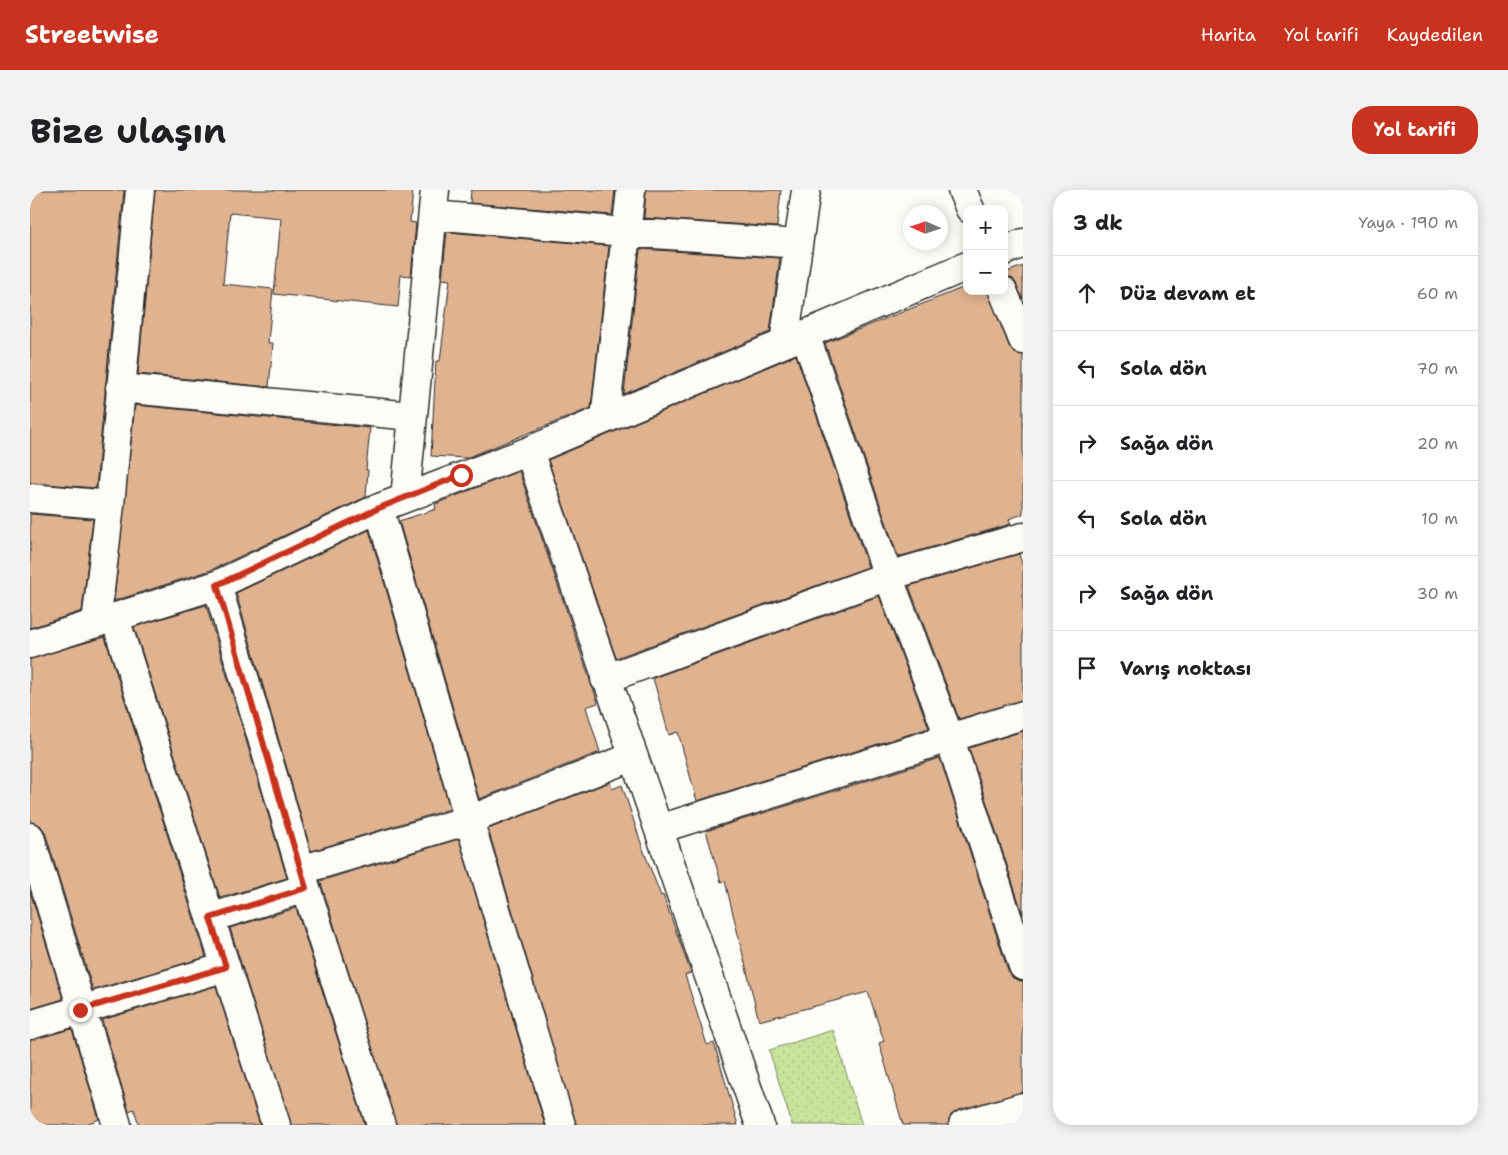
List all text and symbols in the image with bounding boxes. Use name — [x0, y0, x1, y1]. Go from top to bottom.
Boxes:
text: Streetwise — [25, 19, 159, 51]
text: Harita — [1201, 23, 1256, 47]
text: Yol tarifi — [1284, 23, 1359, 47]
text: Kaydedilen — [1387, 23, 1483, 47]
button: Yol tarifi — [1352, 106, 1478, 154]
text: Bize ulaşın — [30, 107, 226, 154]
north arrow — [903, 205, 948, 250]
map controls — [963, 205, 1008, 295]
button: + — [963, 205, 1008, 250]
text: 3 dk — [1073, 209, 1123, 237]
text: Yaya · 190 m — [1359, 212, 1458, 233]
button: − — [963, 250, 1008, 295]
icon: ahead — [1073, 279, 1101, 307]
text: Düz devam et — [1120, 281, 1256, 306]
text: 60 m — [1417, 283, 1458, 304]
icon: left — [1073, 354, 1101, 382]
text: Sola dön — [1120, 356, 1207, 381]
text: 70 m — [1417, 358, 1458, 379]
icon: right — [1073, 429, 1101, 457]
text: Sağa dön — [1120, 431, 1213, 456]
text: 20 m — [1417, 433, 1458, 454]
route start — [450, 464, 473, 487]
icon: left — [1073, 504, 1101, 532]
text: Sola dön — [1120, 506, 1207, 531]
text: 10 m — [1421, 508, 1458, 529]
icon: right — [1073, 579, 1101, 607]
text: Sağa dön — [1120, 581, 1213, 606]
text: 30 m — [1417, 583, 1458, 604]
icon: arrive — [1073, 654, 1101, 682]
text: Varış noktası — [1120, 656, 1251, 681]
route end — [69, 999, 92, 1022]

